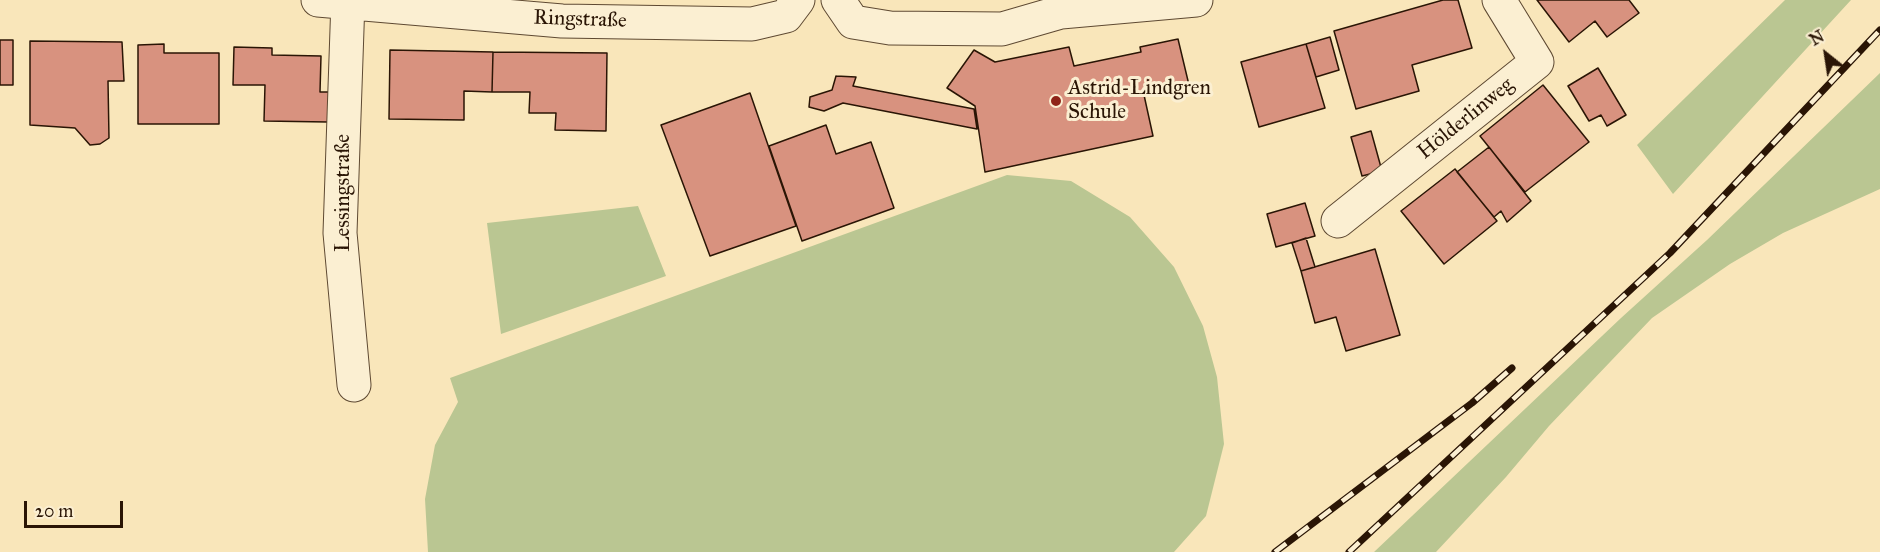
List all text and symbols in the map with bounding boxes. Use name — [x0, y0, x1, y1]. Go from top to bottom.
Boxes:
street label: Ringstraße — [533, 6, 627, 34]
north arrow — [1796, 24, 1856, 84]
text: N — [1806, 26, 1827, 50]
street label: Hölderlinweg — [1413, 73, 1519, 165]
place label: Astrid-Lindgren Schule — [1068, 76, 1211, 126]
marker: Astrid-Lindgren Schule — [1049, 94, 1063, 108]
street label: Lessingstraße — [331, 134, 357, 252]
scale bar — [27, 489, 126, 527]
text: 20 m — [35, 500, 73, 522]

